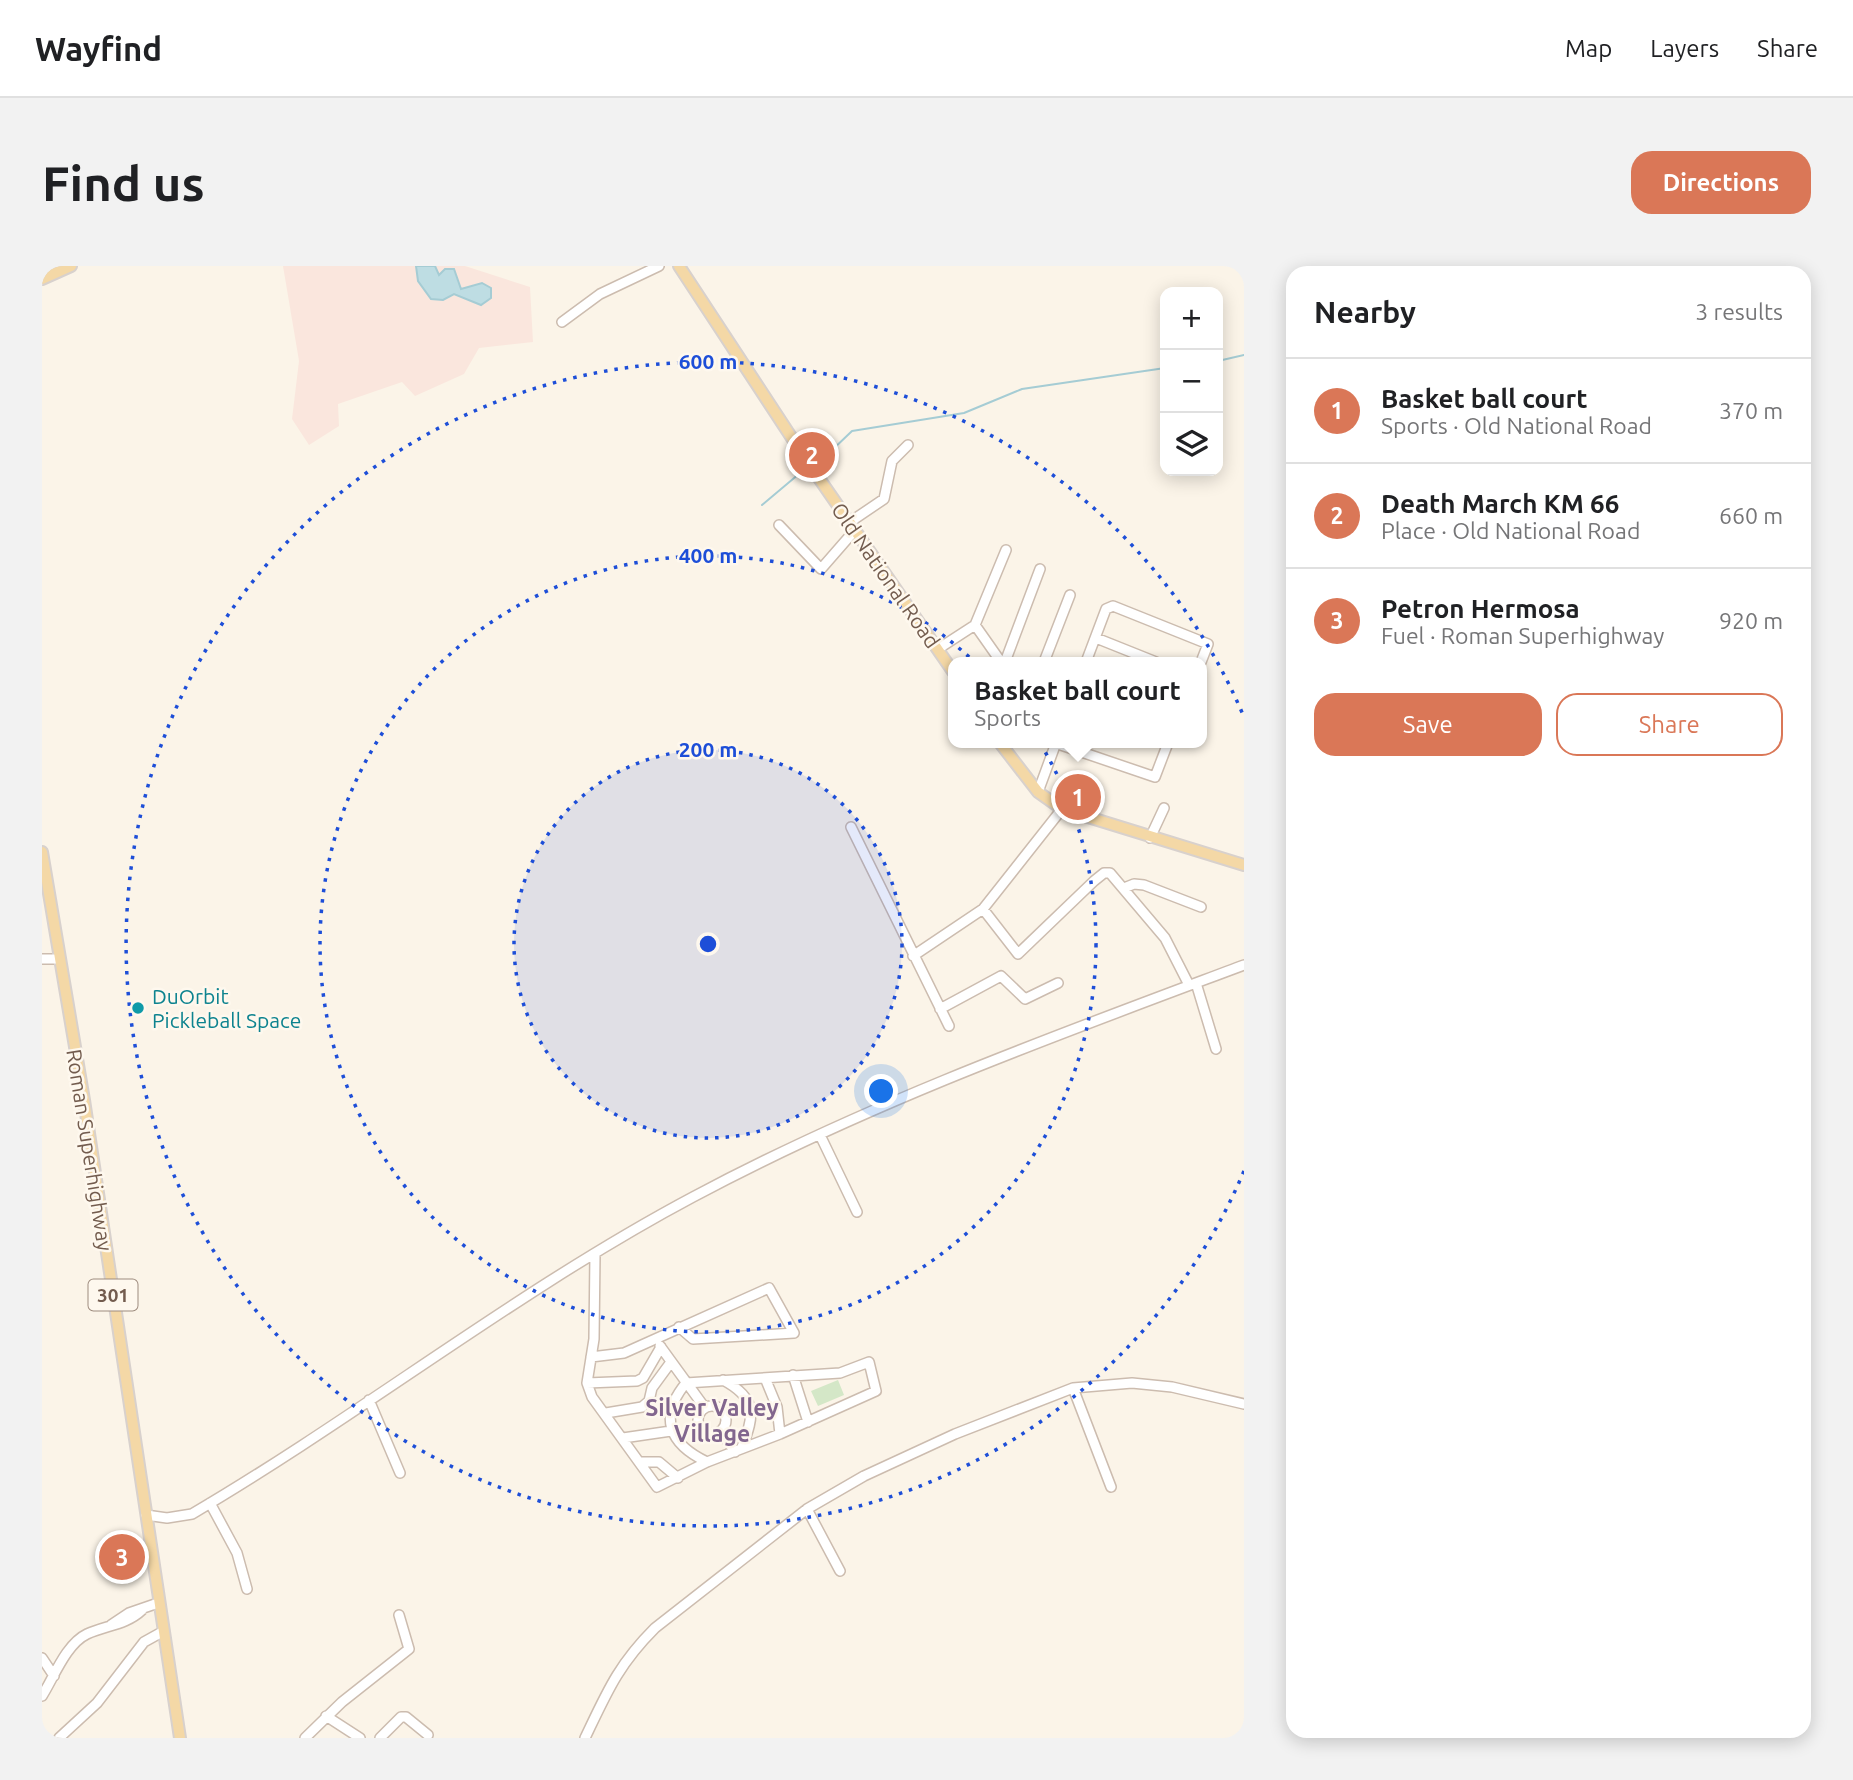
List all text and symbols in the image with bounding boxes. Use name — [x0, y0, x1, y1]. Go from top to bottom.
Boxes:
text: Wayfind — [35, 30, 162, 67]
text: Map — [1565, 35, 1612, 62]
text: Layers — [1650, 35, 1719, 62]
text: Share — [1757, 35, 1818, 62]
button: Directions — [1631, 151, 1811, 214]
text: Find us — [42, 155, 205, 210]
map controls — [1160, 287, 1223, 476]
button: + — [1160, 287, 1223, 350]
text: Nearby — [1314, 295, 1416, 329]
text: 3 results — [1695, 299, 1783, 324]
text: 600 m — [679, 349, 737, 373]
button: − — [1160, 350, 1223, 413]
text: Basket ball court — [1381, 384, 1587, 413]
text: 1 — [1331, 398, 1343, 423]
text: 370 m — [1719, 398, 1783, 423]
button: layers — [1160, 413, 1223, 476]
text: Sports · Old National Road — [1381, 413, 1652, 438]
pin: 2 — [789, 429, 835, 481]
text: Death March KM 66 — [1381, 489, 1619, 518]
street label: Old National Road — [827, 498, 945, 652]
text: 2 — [1331, 503, 1343, 528]
text: 660 m — [1719, 503, 1783, 528]
text: Place · Old National Road — [1381, 518, 1640, 543]
text: 400 m — [679, 543, 737, 567]
text: Petron Hermosa — [1381, 594, 1580, 623]
text: 3 — [1331, 608, 1343, 633]
text: 920 m — [1719, 608, 1783, 633]
text: Fuel · Roman Superhighway — [1381, 623, 1664, 648]
popup — [948, 657, 1207, 748]
text: Basket ball court — [974, 676, 1181, 705]
button: Save — [1314, 693, 1542, 756]
button: Share — [1556, 693, 1783, 756]
text: Sports — [974, 705, 1041, 730]
text: 200 m — [679, 737, 737, 761]
pin: 1 — [1055, 771, 1101, 823]
centre of rings — [696, 932, 720, 956]
place label: DuOrbit Pickleball Space — [152, 984, 301, 1032]
marker: DuOrbit Pickleball Space — [130, 1000, 146, 1016]
street label: Roman Superhighway — [62, 1047, 118, 1253]
your location — [864, 1074, 898, 1108]
road number: 301 — [88, 1280, 138, 1310]
district label: Silver Valley Village — [645, 1395, 779, 1446]
pin: 3 — [99, 1531, 145, 1583]

